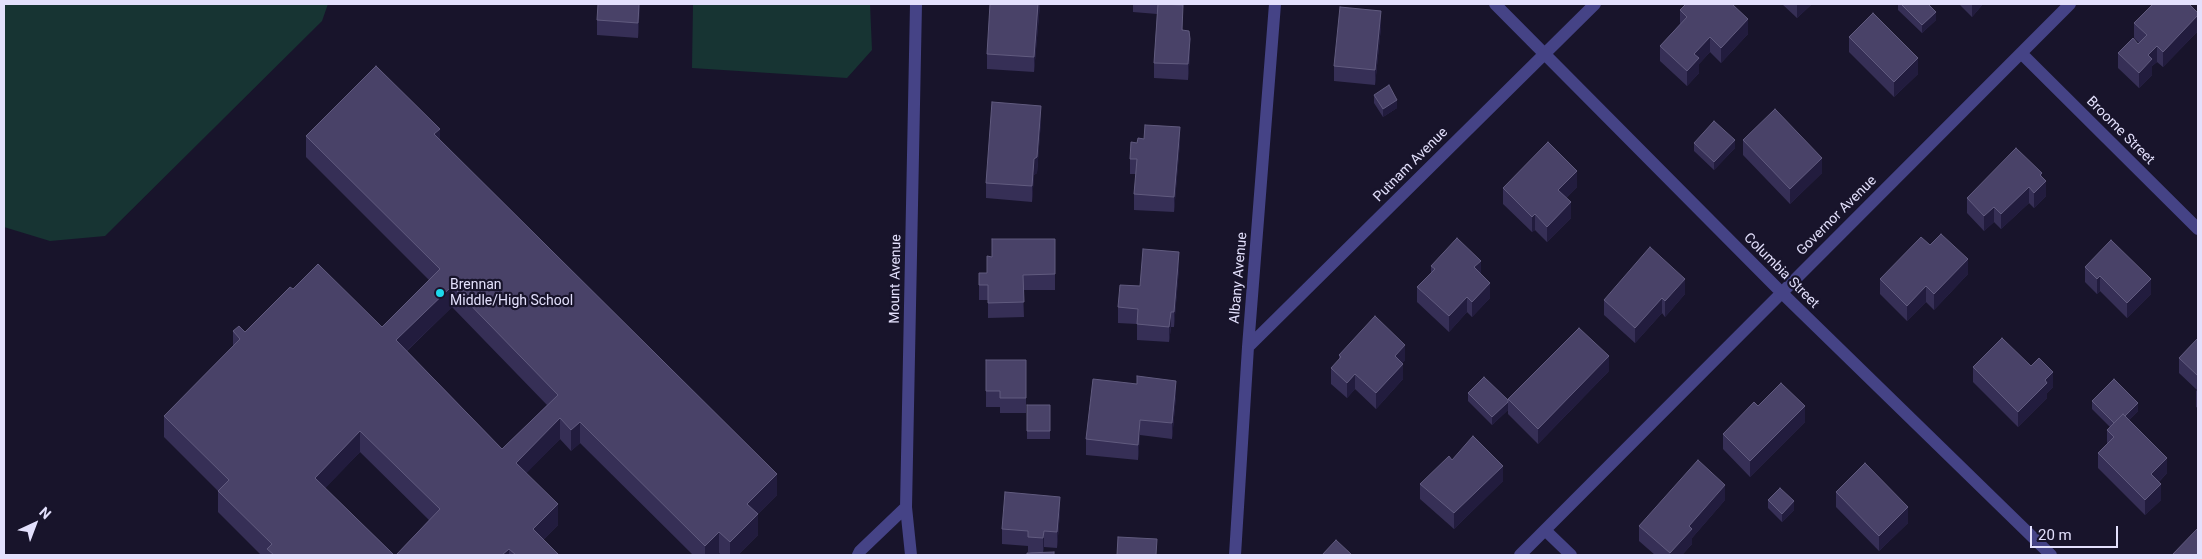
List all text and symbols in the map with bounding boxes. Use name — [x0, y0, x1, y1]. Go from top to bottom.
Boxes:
street label: Broome Street — [2082, 93, 2158, 169]
street label: Putnam Avenue — [1370, 124, 1452, 206]
street label: Governor Avenue — [1794, 173, 1880, 259]
street label: Columbia Street — [1740, 230, 1822, 312]
street label: Albany Avenue — [1227, 232, 1251, 324]
street label: Mount Avenue — [887, 234, 905, 324]
place label: Brennan Middle/High School — [450, 277, 573, 310]
marker: Brennan Middle/High School — [434, 287, 446, 299]
north arrow — [10, 499, 60, 549]
text: N — [36, 504, 54, 522]
scale bar — [2032, 516, 2120, 548]
text: 20 m — [2038, 526, 2072, 544]

